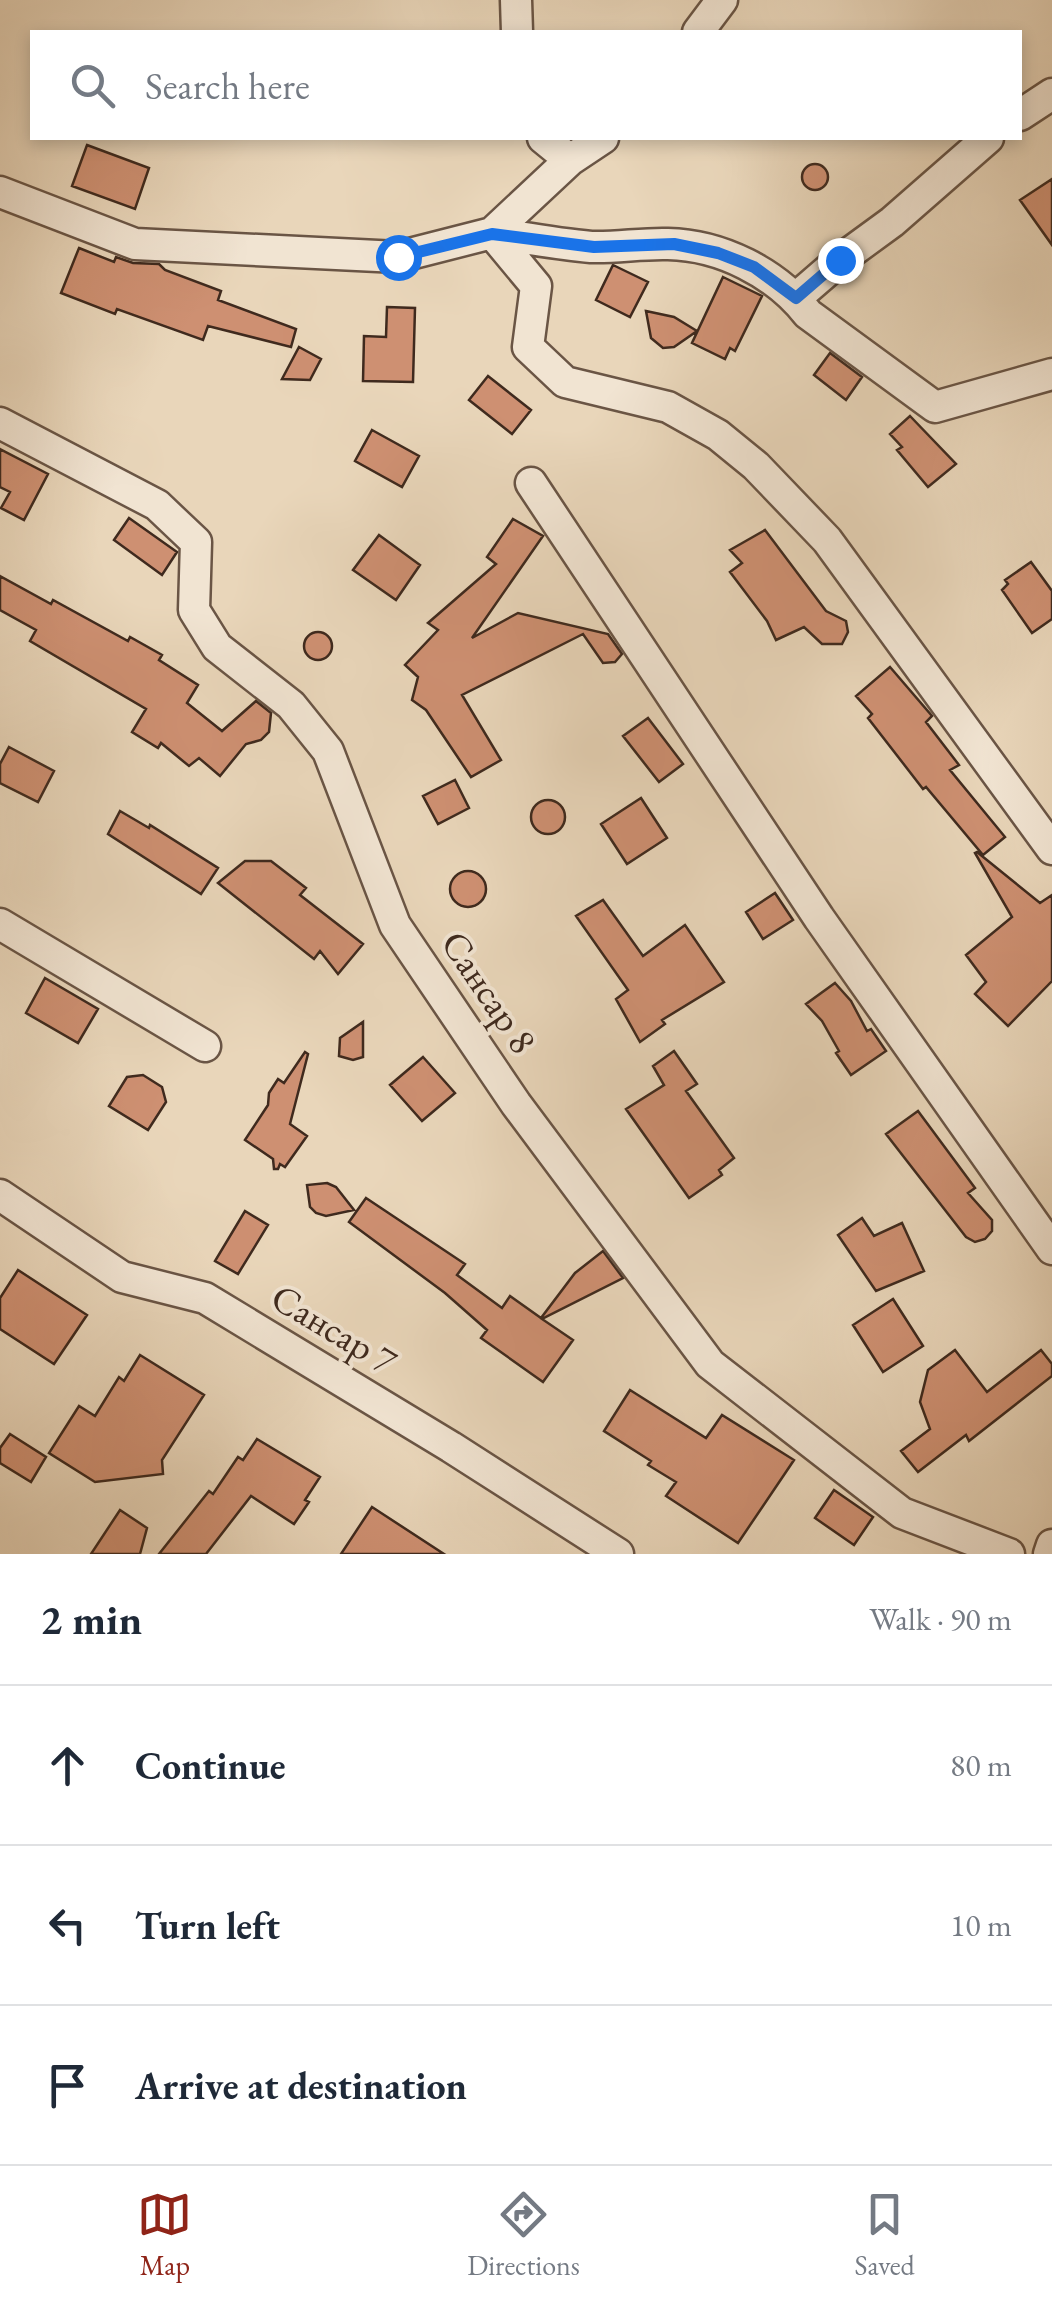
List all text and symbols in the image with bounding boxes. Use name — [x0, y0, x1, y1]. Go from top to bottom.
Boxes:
search box — [30, 30, 1022, 140]
icon: search — [65, 58, 120, 113]
text: Search here — [145, 61, 310, 110]
route start — [376, 235, 422, 281]
route end — [818, 238, 864, 284]
street label: Сансар 8 — [431, 921, 548, 1062]
street label: Сансар 7 — [263, 1272, 406, 1385]
text: 2 min — [40, 1592, 142, 1647]
text: Walk · 90 m — [869, 1598, 1012, 1640]
icon: ahead — [40, 1738, 95, 1793]
text: Continue — [135, 1741, 286, 1790]
text: 80 m — [950, 1744, 1012, 1786]
icon: left — [40, 1898, 95, 1953]
text: Turn left — [135, 1901, 280, 1950]
text: 10 m — [950, 1904, 1012, 1946]
icon: arrive — [40, 2058, 95, 2113]
text: Arrive at destination — [135, 2061, 467, 2110]
tab: Map — [137, 2187, 192, 2283]
tab: Directions — [467, 2187, 580, 2283]
tab: Saved — [855, 2187, 915, 2283]

